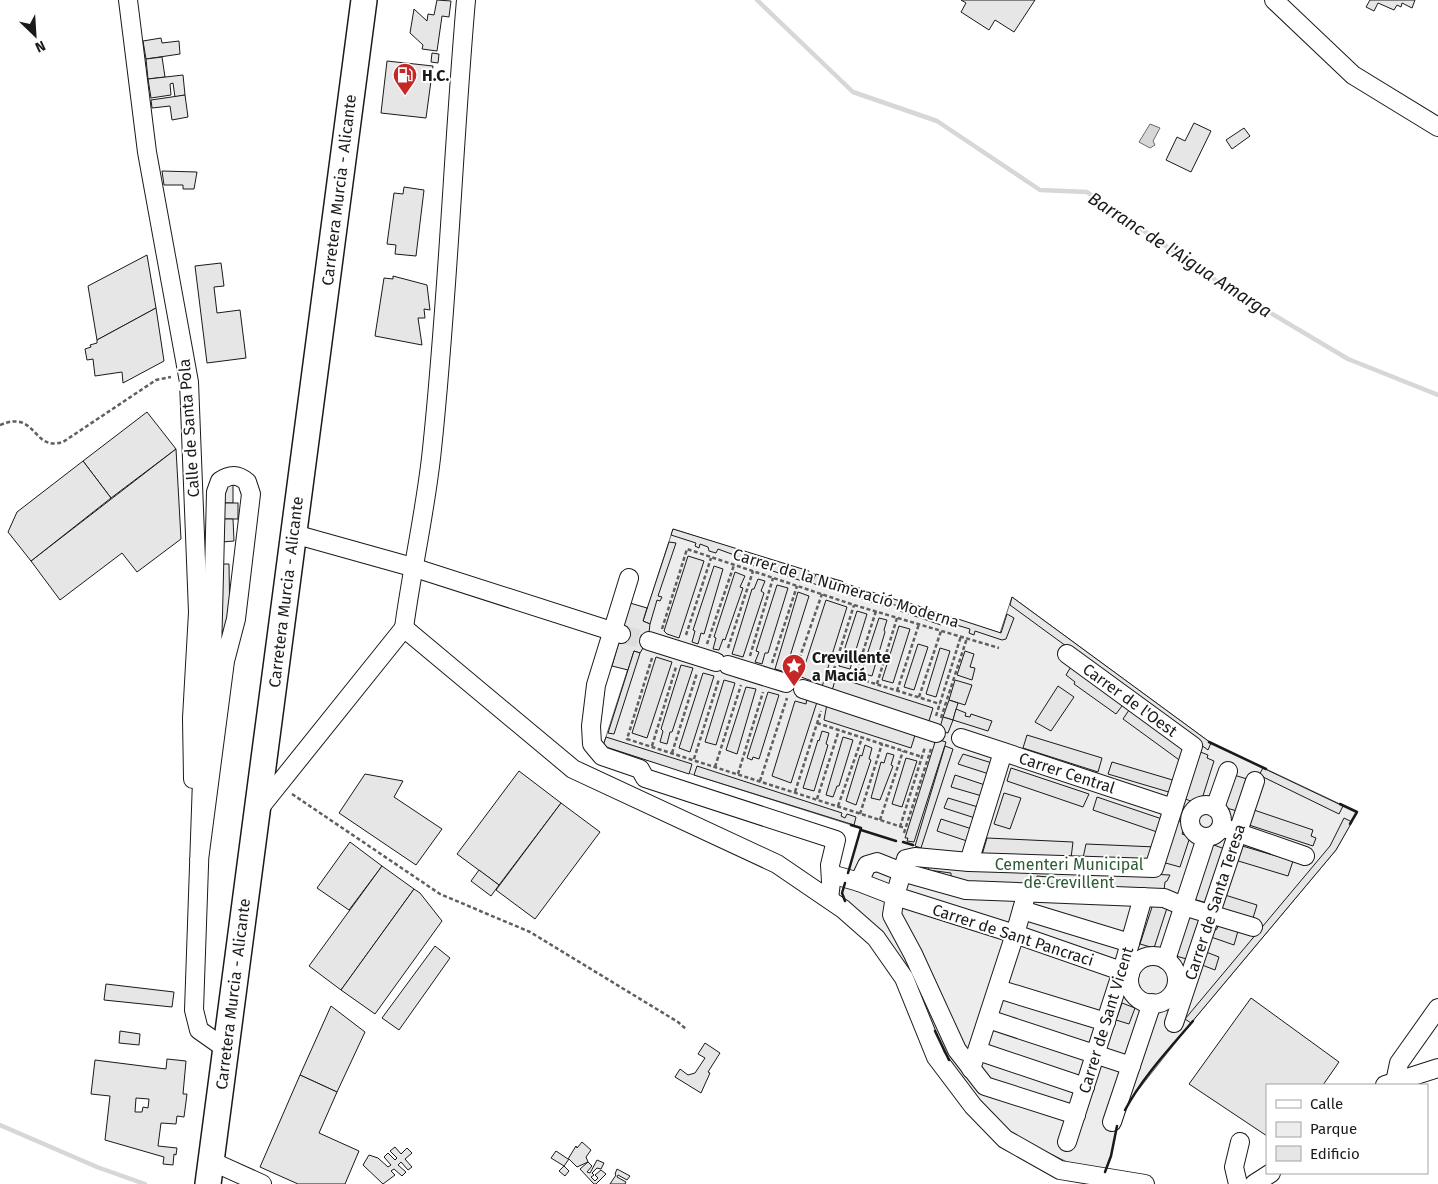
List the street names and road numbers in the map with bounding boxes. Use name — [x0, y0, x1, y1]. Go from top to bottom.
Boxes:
street label: Carretera Murcia - Alicante — [318, 93, 360, 287]
street label: Calle de Santa Pola — [175, 358, 203, 498]
street label: Carretera Murcia - Alicante — [265, 495, 307, 689]
street label: Carrer de la Numeració Moderna — [731, 544, 961, 632]
street label: Carrer de l'Oest — [1079, 659, 1181, 741]
street label: Carrer Central — [1017, 749, 1118, 798]
street label: Carrer de Santa Teresa — [1181, 822, 1249, 982]
street label: Carretera Murcia - Alicante — [212, 897, 254, 1091]
street label: Carrer de Sant Pancraci — [930, 900, 1096, 970]
street label: Carrer de Sant Vicent — [1075, 944, 1137, 1096]

